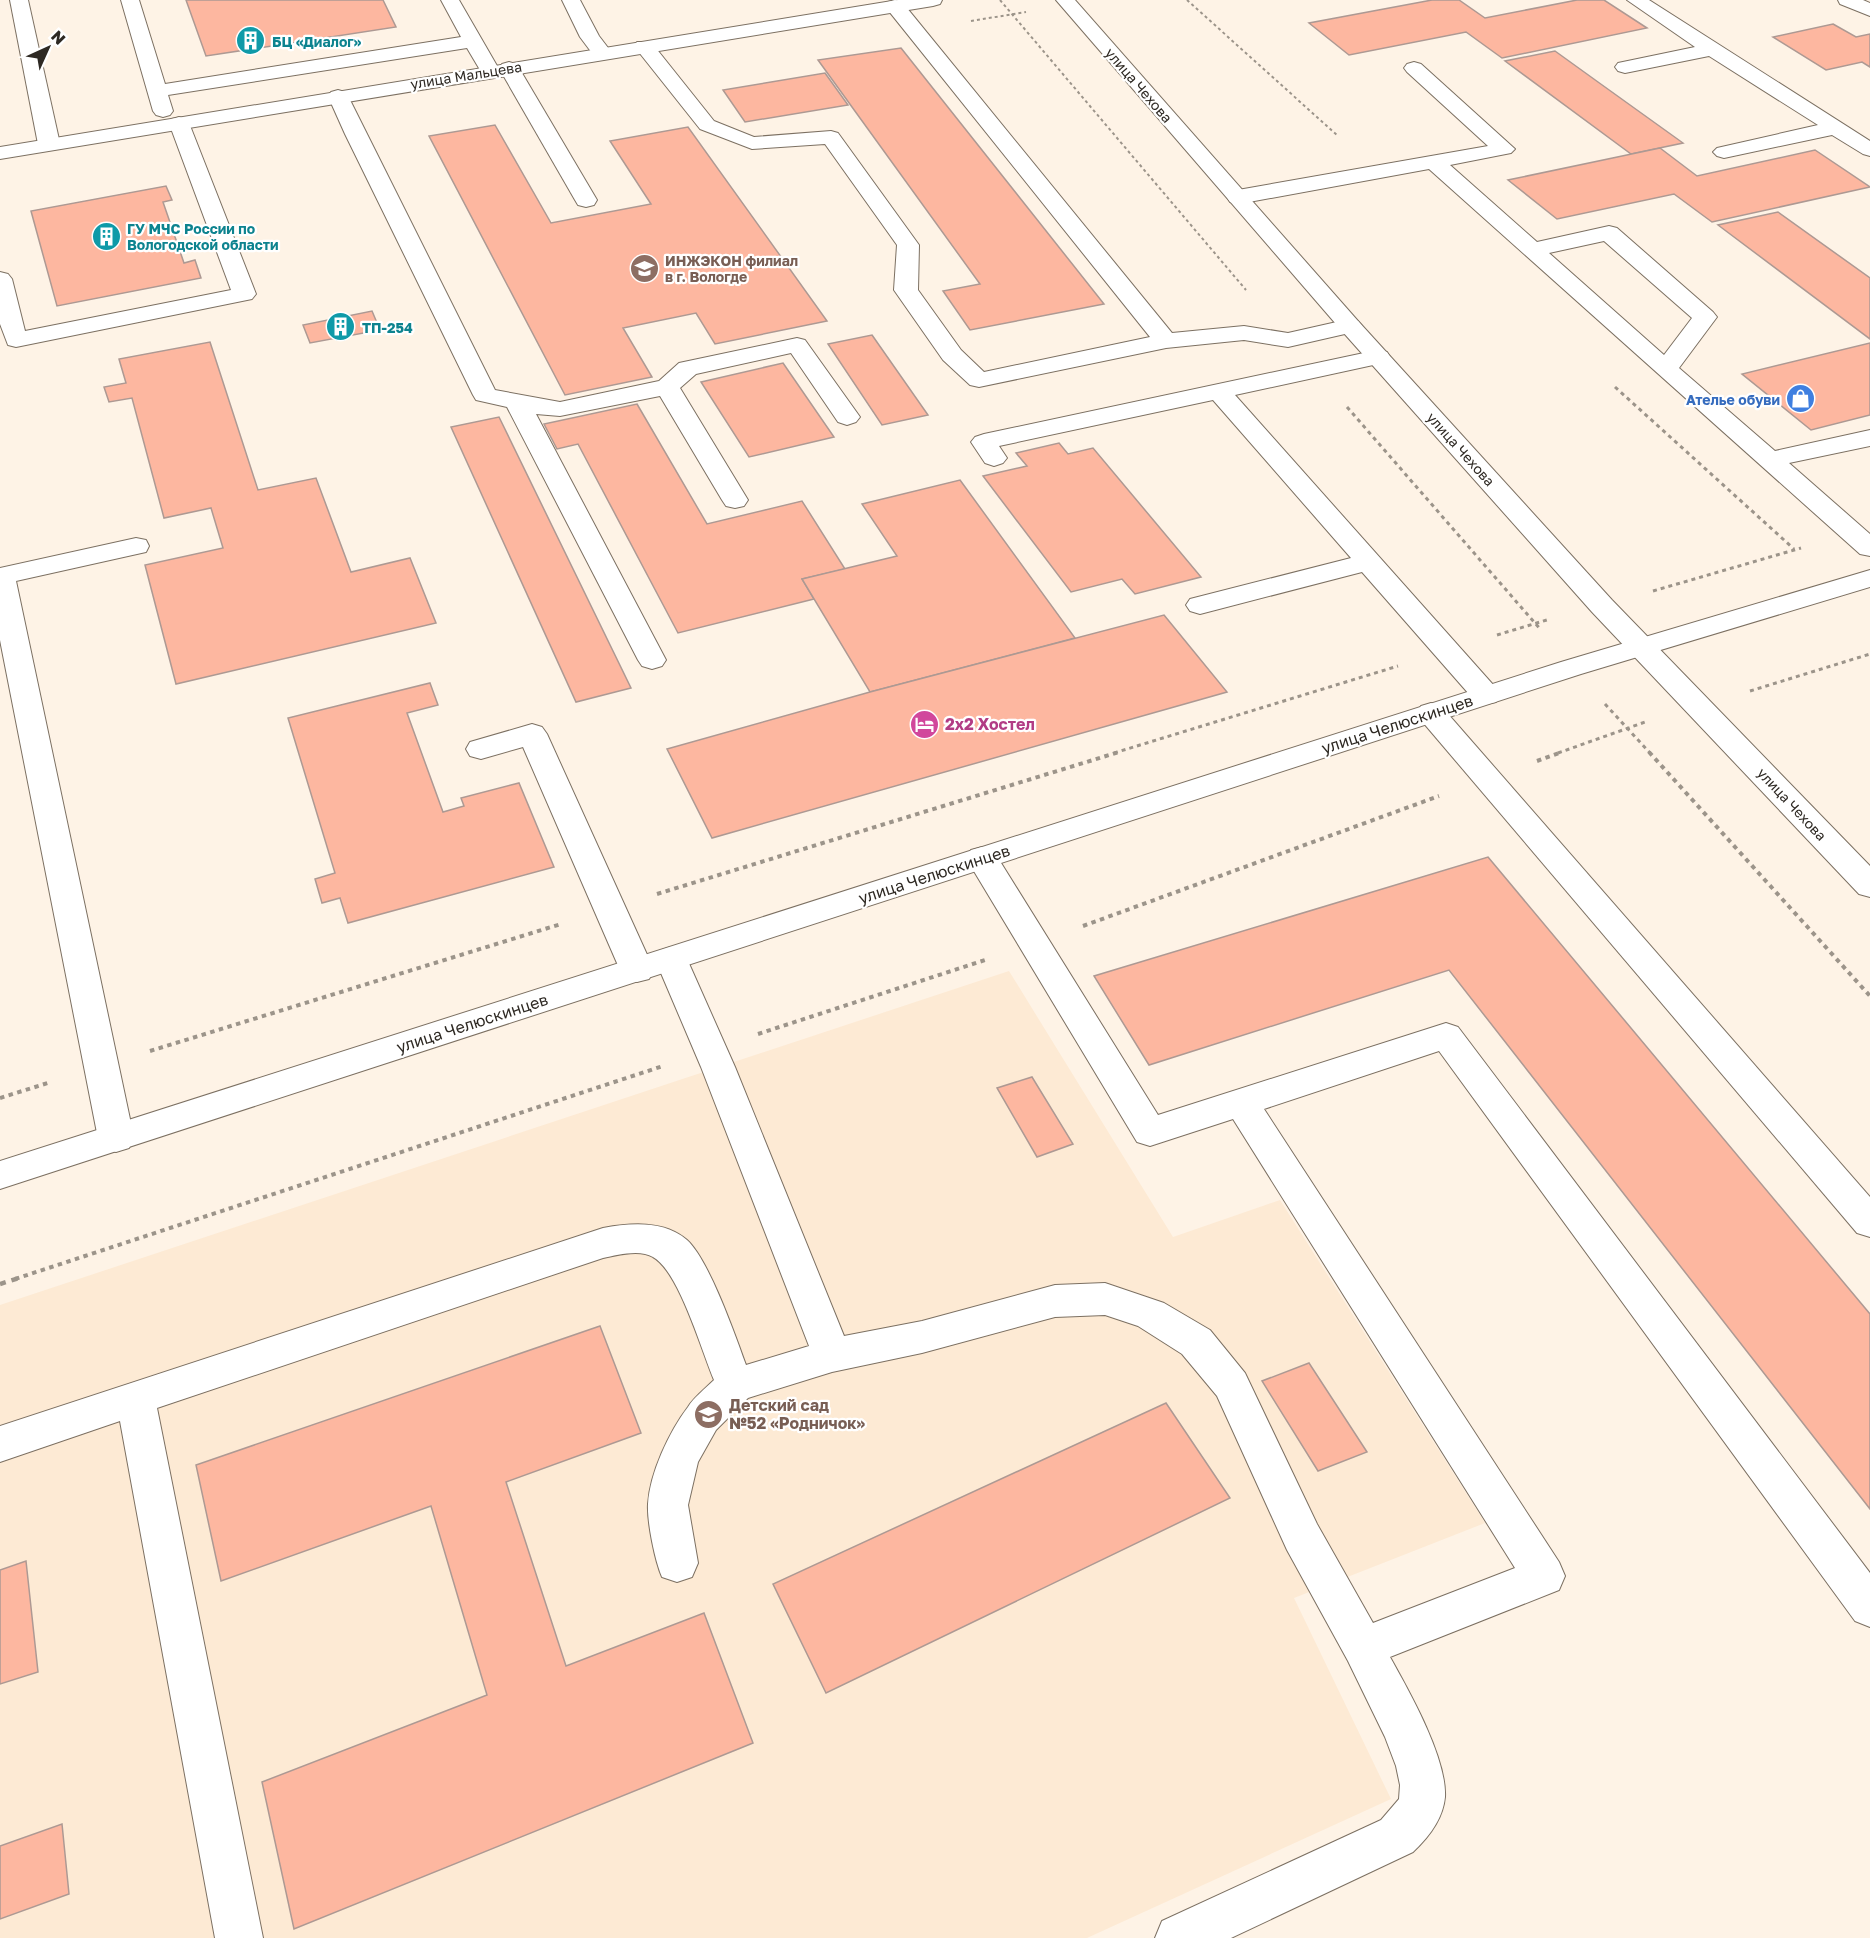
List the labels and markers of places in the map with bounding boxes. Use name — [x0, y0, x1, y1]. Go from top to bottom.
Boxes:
building icon: БЦ «Диалог» — [235, 25, 267, 57]
place label: БЦ «Диалог» — [272, 33, 362, 50]
building icon: ГУ МЧС России по Вологодской области — [90, 220, 122, 252]
place label: ГУ МЧС России по Вологодской области — [127, 220, 279, 253]
school or university icon: ИНЖЭКОН филиал в г. Вологде — [628, 252, 660, 284]
place label: ИНЖЭКОН филиал в г. Вологде — [665, 252, 798, 285]
building icon: ТП-254 — [325, 311, 357, 343]
place label: ТП-254 — [362, 319, 413, 336]
shop icon: Ателье обуви — [1785, 383, 1817, 415]
place label: Ателье обуви — [1686, 391, 1780, 408]
hotel icon: 2x2 Хостел — [908, 708, 940, 740]
place label: 2x2 Хостел — [945, 714, 1035, 734]
place label: Детский сад №52 «Родничок» — [729, 1395, 866, 1433]
school or university icon: Детский сад №52 «Родничок» — [692, 1398, 724, 1430]

